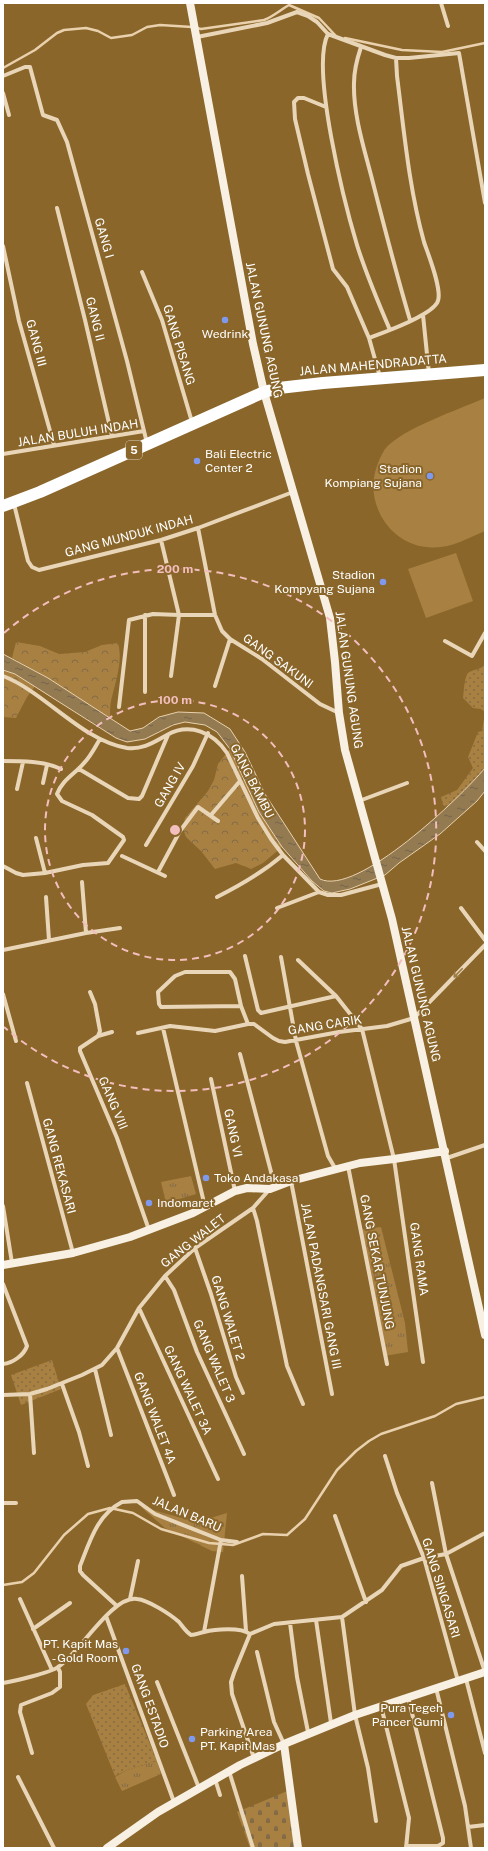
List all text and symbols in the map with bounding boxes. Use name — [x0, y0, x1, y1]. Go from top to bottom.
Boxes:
street label: GANG I — [92, 216, 116, 260]
street label: JALAN GUNUNG AGUNG — [243, 261, 285, 399]
street label: GANG II — [83, 296, 107, 342]
street label: GANG PISANG — [160, 303, 198, 387]
marker: Wedrink — [220, 315, 230, 325]
street label: GANG III — [23, 318, 49, 368]
place label: Wedrink — [202, 327, 248, 341]
street label: JALAN MAHENDRADATTA — [299, 352, 448, 378]
street label: JALAN BULUH INDAH — [17, 417, 139, 449]
road number: 5 — [126, 441, 142, 459]
place label: Bali Electric Center 2 — [205, 447, 272, 475]
marker: Bali Electric Center 2 — [192, 456, 202, 466]
place label: Stadion Kompiang Sujana — [325, 462, 422, 490]
marker: Stadion Kompiang Sujana — [425, 471, 435, 481]
street label: GANG MUNDUK INDAH — [63, 512, 195, 560]
text: 200 m — [157, 562, 193, 576]
place label: Stadion Kompyang Sujana — [274, 568, 375, 596]
marker: Stadion Kompyang Sujana — [378, 577, 388, 587]
street label: JALAN GUNUNG AGUNG — [332, 610, 366, 750]
street label: GANG SAKUNI — [240, 631, 316, 691]
text: 100 m — [158, 693, 192, 707]
street label: GANG BAMBU — [227, 741, 277, 821]
street label: GANG IV — [152, 760, 188, 810]
centre of rings — [168, 823, 182, 837]
street label: JALAN GUNUNG AGUNG — [399, 925, 443, 1063]
one-way arrow — [453, 968, 463, 978]
street label: GANG CARIK — [287, 1012, 363, 1038]
street label: GANG VIII — [96, 1074, 130, 1132]
street label: GANG VI — [221, 1107, 245, 1159]
street label: GANG REKASARI — [40, 1117, 78, 1215]
place label: Toko Andakasa — [214, 1171, 298, 1185]
marker: Toko Andakasa — [201, 1173, 211, 1183]
street label: GANG SEKAR TUNJUNG — [357, 1193, 397, 1331]
place label: Indomaret — [157, 1196, 214, 1210]
marker: Indomaret — [144, 1198, 154, 1208]
street label: JALAN PADANGSARI GANG III — [298, 1202, 344, 1370]
street label: GANG WALET — [158, 1211, 228, 1271]
street label: GANG RAMA — [407, 1221, 431, 1297]
street label: GANG WALET 2 — [208, 1274, 248, 1362]
street label: GANG WALET 3 — [190, 1317, 238, 1405]
street label: GANG WALET 3A — [161, 1343, 215, 1437]
street label: GANG WALET 4A — [131, 1370, 179, 1466]
street label: JALAN BARU — [151, 1493, 223, 1535]
street label: GANG SINGASARI — [419, 1536, 463, 1640]
place label: PT. Kapit Mas - Gold Room — [43, 1637, 118, 1665]
marker: PT. Kapit Mas - Gold Room — [121, 1646, 131, 1656]
street label: GANG ESTADIO — [128, 1662, 172, 1750]
place label: Pura Tegeh Pancer Gumi — [372, 1701, 443, 1729]
marker: Pura Tegeh Pancer Gumi — [446, 1710, 456, 1720]
place label: Parking Area PT. Kapit Mas — [200, 1725, 275, 1753]
marker: Parking Area PT. Kapit Mas — [187, 1734, 197, 1744]

